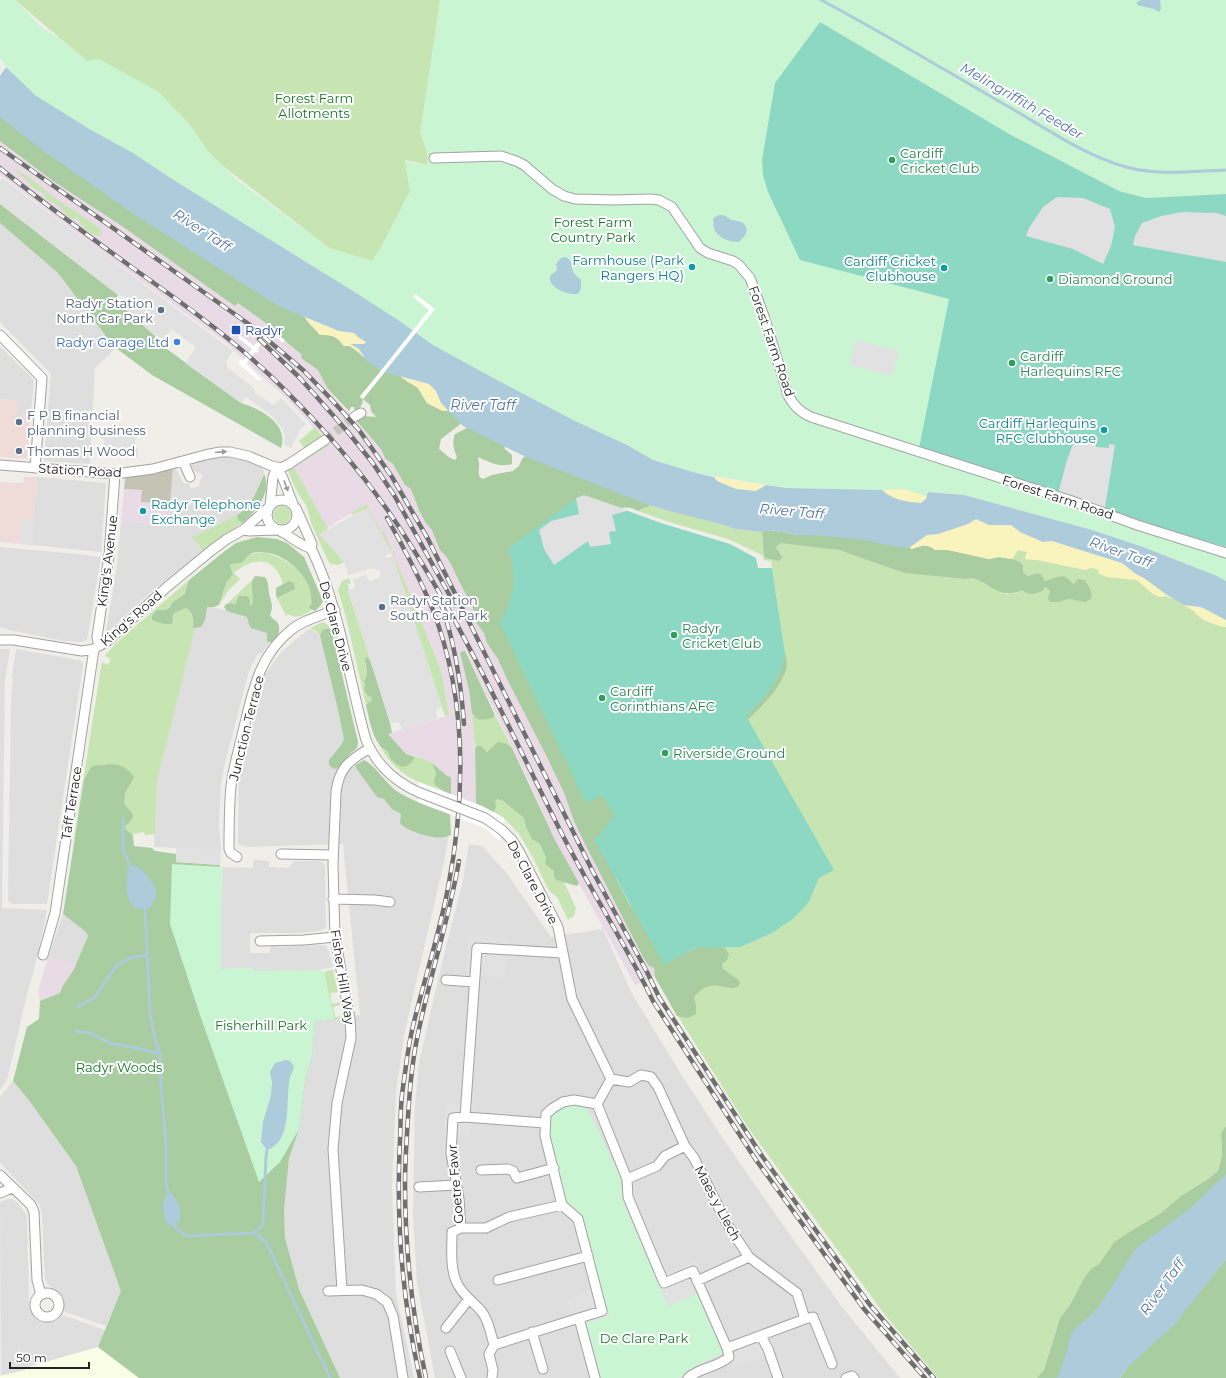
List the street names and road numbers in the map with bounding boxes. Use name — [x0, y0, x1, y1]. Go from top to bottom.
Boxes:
street label: Forest Farm Road — [746, 284, 798, 398]
street label: Station Road — [38, 460, 122, 480]
street label: Forest Farm Road — [1000, 471, 1116, 523]
street label: King's Avenue — [93, 514, 121, 608]
street label: De Clare Drive — [316, 579, 356, 673]
street label: King's Road — [97, 587, 165, 649]
street label: Junction Terrace — [225, 674, 267, 783]
street label: Taff Terrace — [57, 765, 85, 841]
street label: De Clare Drive — [504, 837, 562, 927]
street label: Fisher Hill Way — [328, 928, 359, 1027]
street label: Goetre Fawr — [444, 1144, 466, 1224]
street label: Maes y Llech — [691, 1163, 745, 1243]

